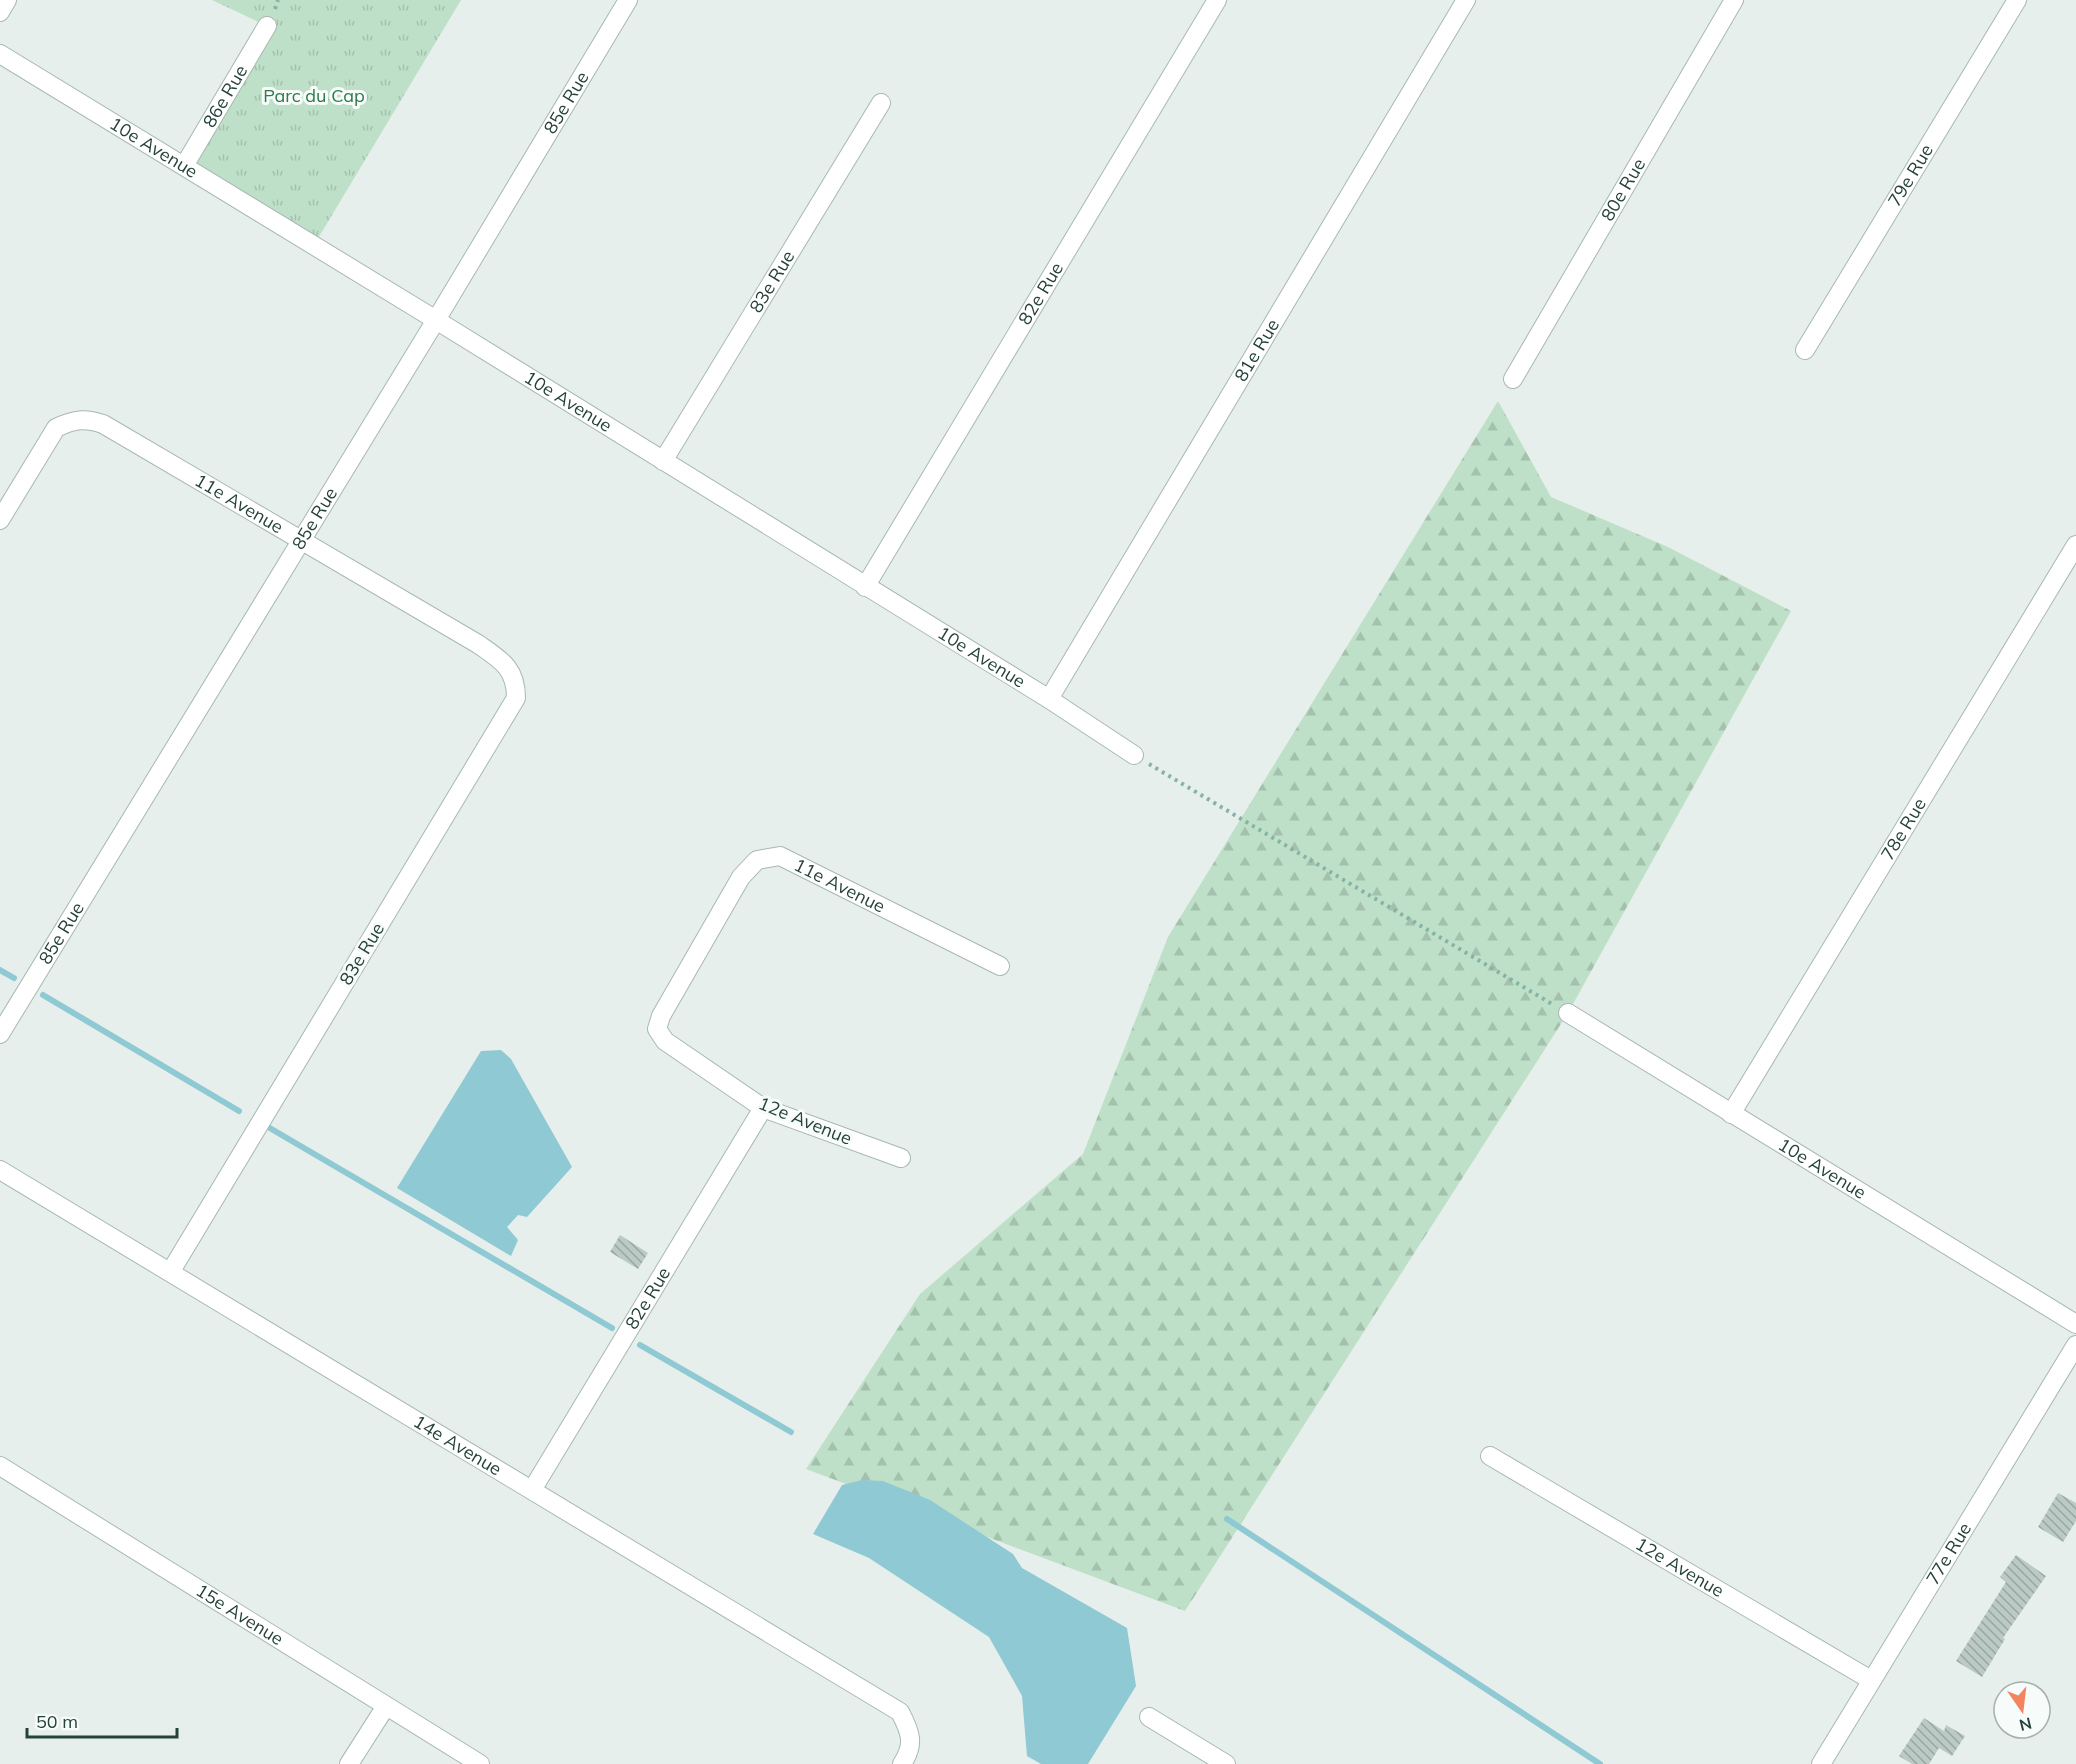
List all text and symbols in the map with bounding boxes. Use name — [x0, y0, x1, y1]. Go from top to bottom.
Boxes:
street label: 86e Rue — [197, 61, 252, 132]
street label: 85e Rue — [538, 67, 594, 138]
park label: Parc du Cap — [263, 84, 365, 107]
street label: 10e Avenue — [106, 112, 202, 183]
street label: 79e Rue — [1883, 140, 1938, 211]
street label: 80e Rue — [1596, 154, 1650, 225]
street label: 83e Rue — [744, 246, 800, 317]
street label: 82e Rue — [1013, 258, 1068, 329]
street label: 81e Rue — [1229, 315, 1284, 386]
street label: 10e Avenue — [520, 365, 616, 437]
street label: 11e Avenue — [191, 468, 288, 538]
street label: 85e Rue — [287, 483, 342, 554]
street label: 10e Avenue — [934, 621, 1030, 693]
street label: 78e Rue — [1876, 794, 1931, 864]
street label: 11e Avenue — [790, 853, 889, 918]
street label: 85e Rue — [33, 898, 89, 968]
street label: 83e Rue — [334, 918, 389, 989]
street label: 12e Avenue — [755, 1091, 855, 1150]
street label: 10e Avenue — [1774, 1133, 1871, 1204]
street label: 82e Rue — [620, 1263, 675, 1333]
street label: 14e Avenue — [409, 1410, 506, 1480]
street label: 77e Rue — [1921, 1518, 1976, 1589]
street label: 12e Avenue — [1631, 1532, 1728, 1602]
street label: 15e Avenue — [192, 1578, 288, 1650]
north arrow — [1992, 1680, 2052, 1740]
scale bar — [27, 1701, 177, 1739]
text: 50 m — [36, 1710, 78, 1733]
text: N — [2017, 1713, 2034, 1736]

